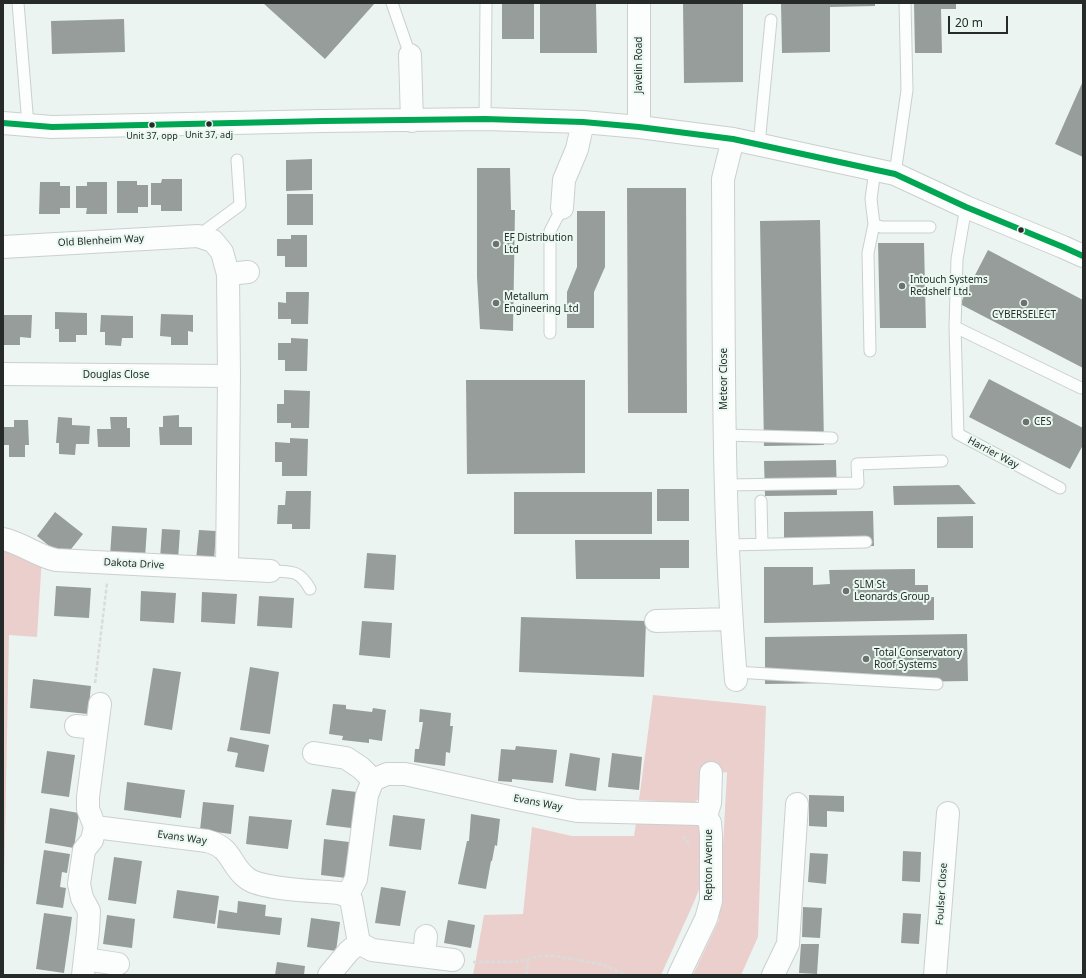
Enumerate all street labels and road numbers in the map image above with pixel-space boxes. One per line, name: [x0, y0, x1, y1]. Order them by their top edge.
street label: Javelin Road: [633, 36, 645, 94]
street label: Old Blenheim Way: [58, 233, 144, 249]
street label: Meteor Close: [718, 348, 730, 410]
street label: Douglas Close: [83, 369, 149, 381]
street label: Harrier Way: [965, 435, 1021, 471]
street label: Dakota Drive: [103, 556, 165, 572]
street label: Evans Way: [512, 792, 564, 814]
street label: Evans Way: [157, 829, 207, 847]
street label: Repton Avenue: [703, 829, 715, 901]
street label: Foulser Close: [934, 862, 950, 926]

